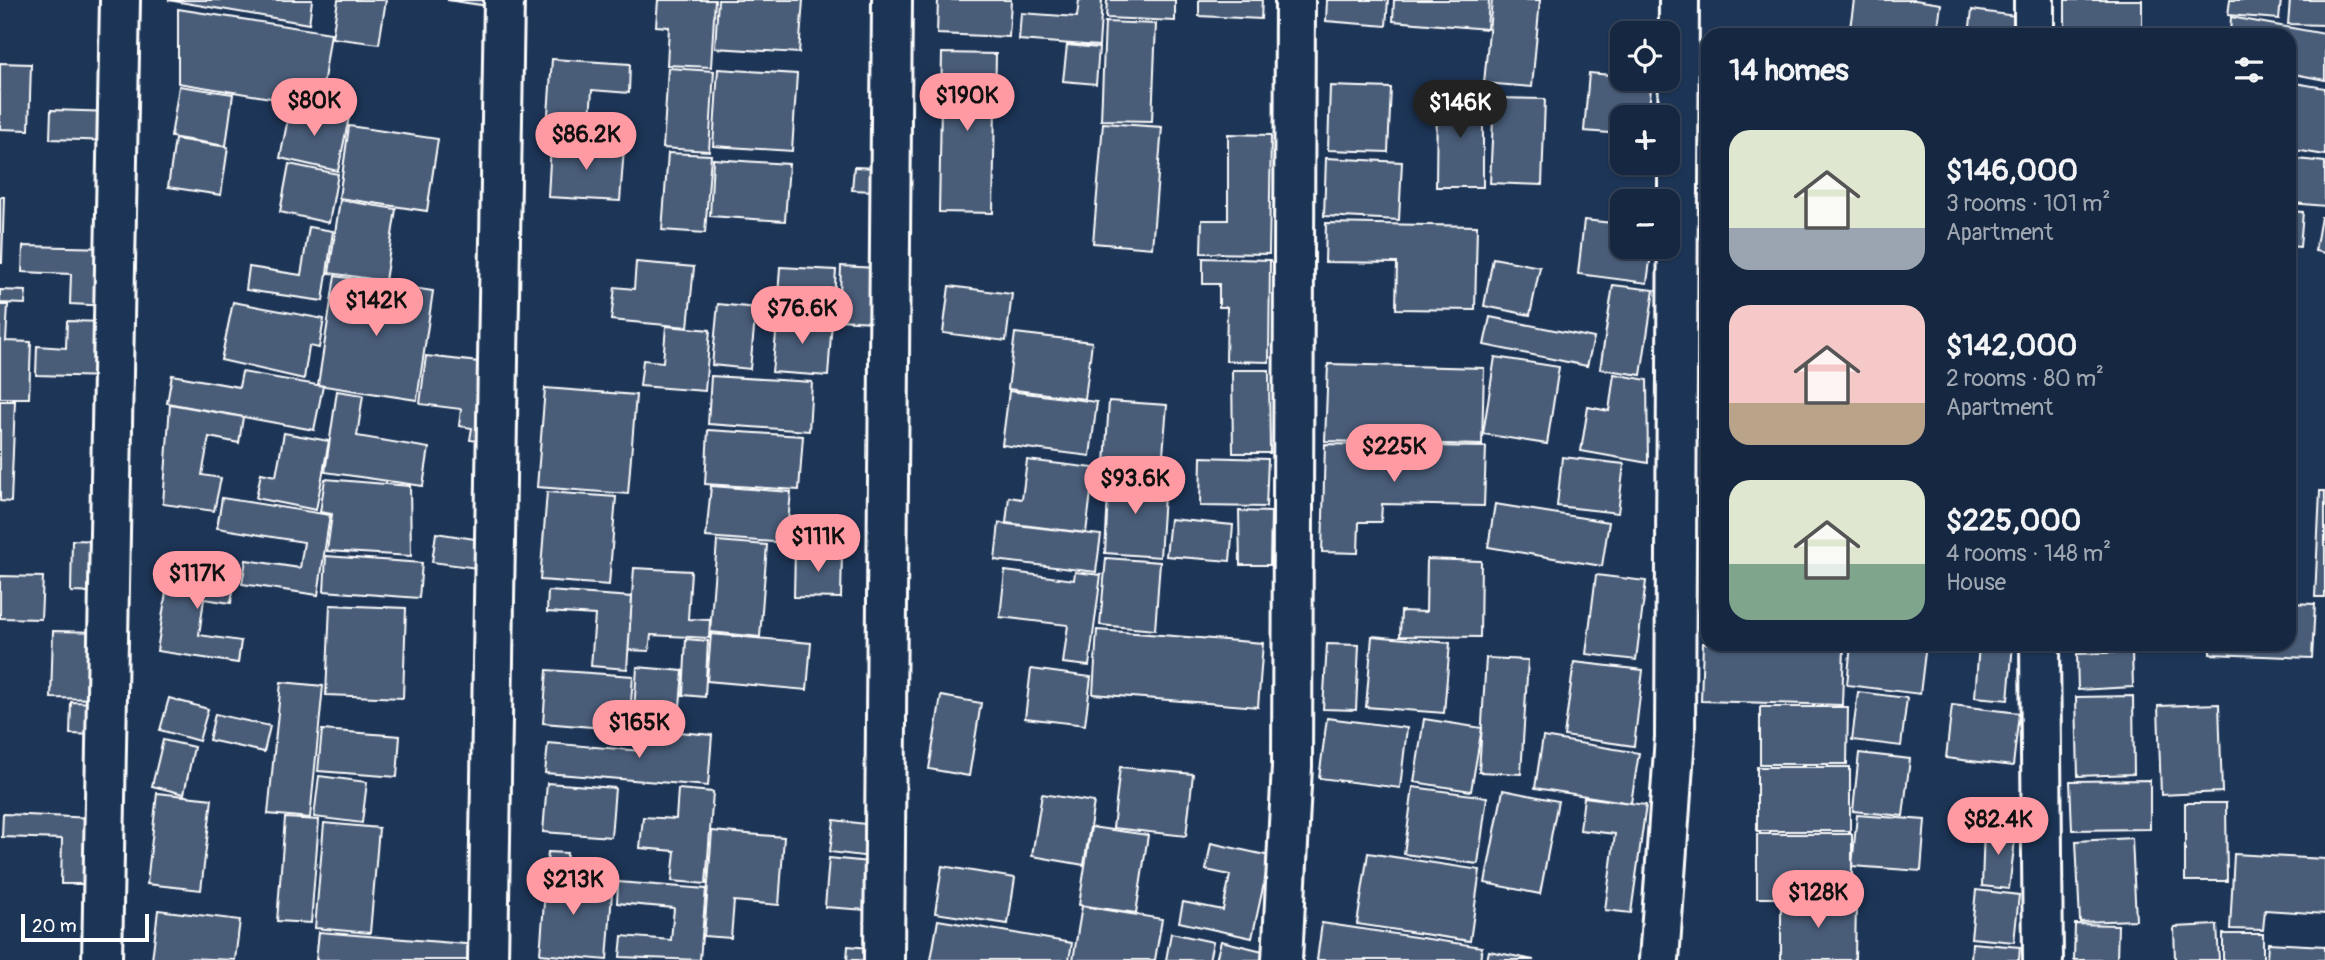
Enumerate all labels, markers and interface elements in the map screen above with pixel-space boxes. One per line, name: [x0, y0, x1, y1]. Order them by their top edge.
map controls: [1610, 21, 1680, 259]
button: locate: [1610, 21, 1680, 91]
icon: filters: [2230, 51, 2268, 89]
text: 14 homes: [1729, 52, 1849, 89]
pin: $190K: [918, 74, 1016, 133]
pin: $80K: [273, 78, 355, 138]
pin: $146K: [1411, 80, 1509, 140]
text: $190K: [936, 81, 998, 110]
text: $80K: [287, 86, 341, 115]
text: $146K: [1429, 88, 1491, 117]
button: +: [1610, 105, 1680, 175]
pin: $86.2K: [529, 113, 643, 172]
text: $86.2K: [551, 120, 621, 149]
text: $146,000: [1946, 152, 2078, 189]
icon: home: [1785, 158, 1869, 242]
button: −: [1610, 189, 1680, 259]
text: 3 rooms · 101 m²: [1946, 189, 2110, 218]
text: Apartment: [1946, 218, 2053, 247]
pin: $142K: [327, 278, 425, 338]
text: $142K: [345, 286, 407, 315]
pin: $76.6K: [745, 286, 859, 346]
text: $76.6K: [767, 294, 837, 323]
text: $142,000: [1946, 327, 2077, 364]
icon: home: [1785, 333, 1869, 417]
text: 2 rooms · 80 m²: [1946, 364, 2104, 393]
text: Apartment: [1946, 393, 2053, 422]
pin: $225K: [1345, 424, 1443, 484]
text: $225K: [1362, 432, 1426, 461]
pin: $93.6K: [1078, 456, 1192, 516]
text: $93.6K: [1100, 464, 1170, 493]
text: $225,000: [1946, 502, 2081, 539]
icon: home: [1785, 508, 1869, 592]
pin: $111K: [769, 514, 867, 574]
text: $111K: [791, 522, 845, 551]
text: 4 rooms · 148 m²: [1946, 539, 2111, 568]
pin: $117K: [148, 552, 246, 611]
text: $117K: [169, 559, 225, 588]
text: House: [1946, 568, 2006, 597]
pin: $165K: [590, 700, 688, 760]
text: $165K: [608, 708, 670, 737]
pin: $82.4K: [1941, 798, 2055, 857]
text: $82.4K: [1963, 805, 2033, 834]
pin: $213K: [524, 858, 622, 917]
text: $213K: [542, 865, 604, 894]
pin: $128K: [1769, 870, 1867, 930]
text: $128K: [1788, 878, 1848, 907]
scale bar: [21, 911, 149, 943]
text: 20 m: [32, 914, 77, 938]

